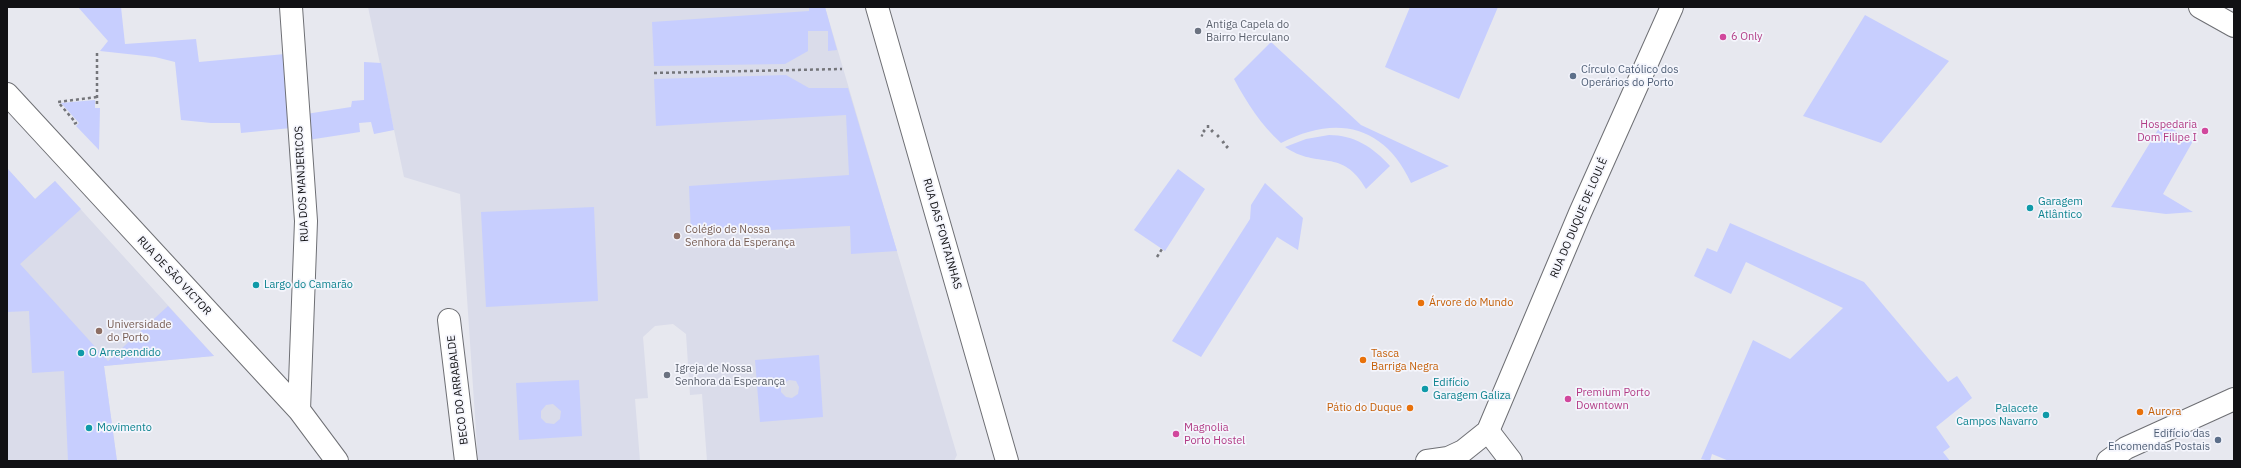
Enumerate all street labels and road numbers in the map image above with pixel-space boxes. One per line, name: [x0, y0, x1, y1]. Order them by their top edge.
street label: RUA DOS MANJERICOS: [292, 126, 312, 242]
street label: RUA DO DUQUE DE LOULÉ: [1548, 156, 1610, 280]
street label: RUA DAS FONTAINHAS: [920, 177, 964, 291]
street label: RUA DE SÃO VICTOR: [134, 234, 214, 318]
street label: BECO DO ARRABALDE: [445, 335, 471, 445]

